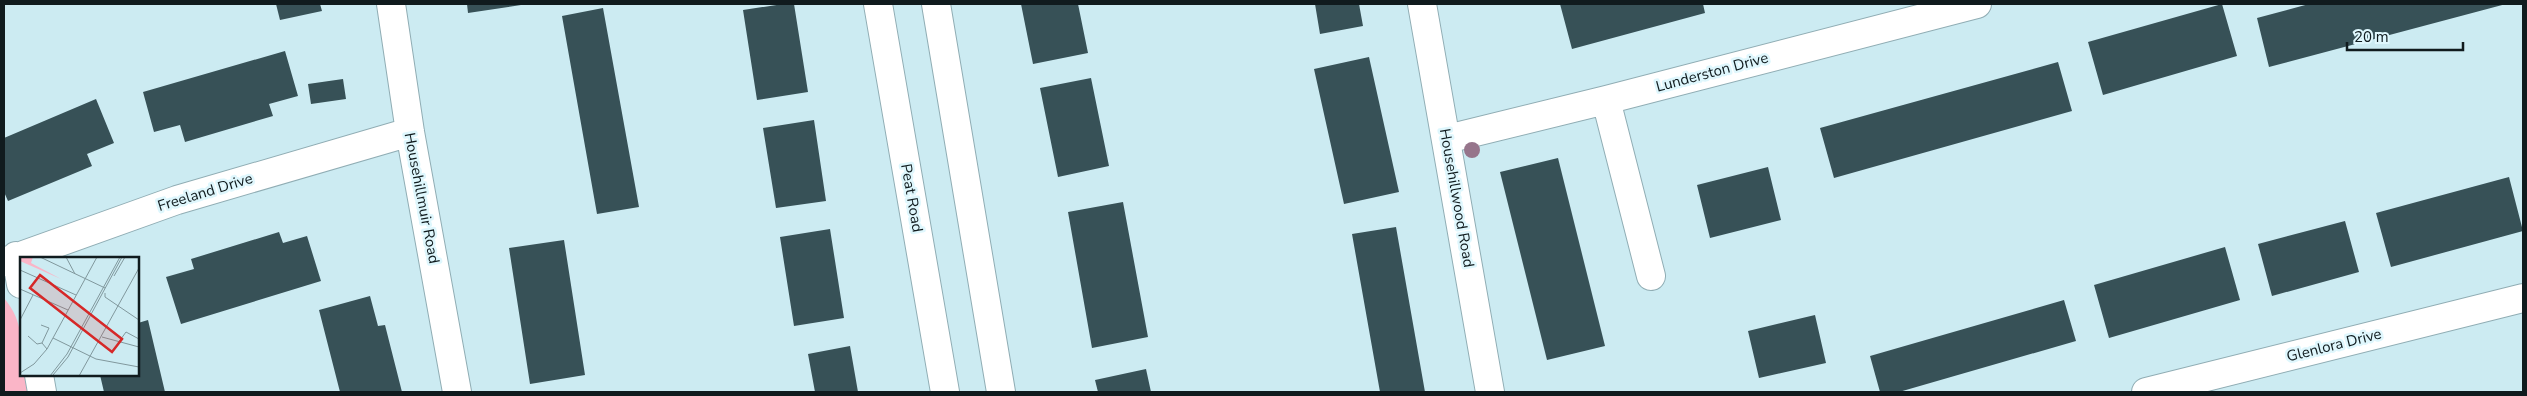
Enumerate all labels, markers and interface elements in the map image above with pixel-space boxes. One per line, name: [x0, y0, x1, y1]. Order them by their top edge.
scale bar: [2347, 20, 2463, 52]
text: 20 m: [2354, 27, 2389, 47]
street label: Lunderston Drive: [1654, 47, 1770, 97]
street label: Househillwood Road: [1435, 127, 1479, 269]
street label: Househillmuir Road: [399, 131, 445, 265]
street label: Peat Road: [896, 162, 928, 234]
street label: Freeland Drive: [155, 168, 255, 216]
inset map: [20, 257, 139, 376]
street label: Glenlora Drive: [2284, 324, 2384, 366]

